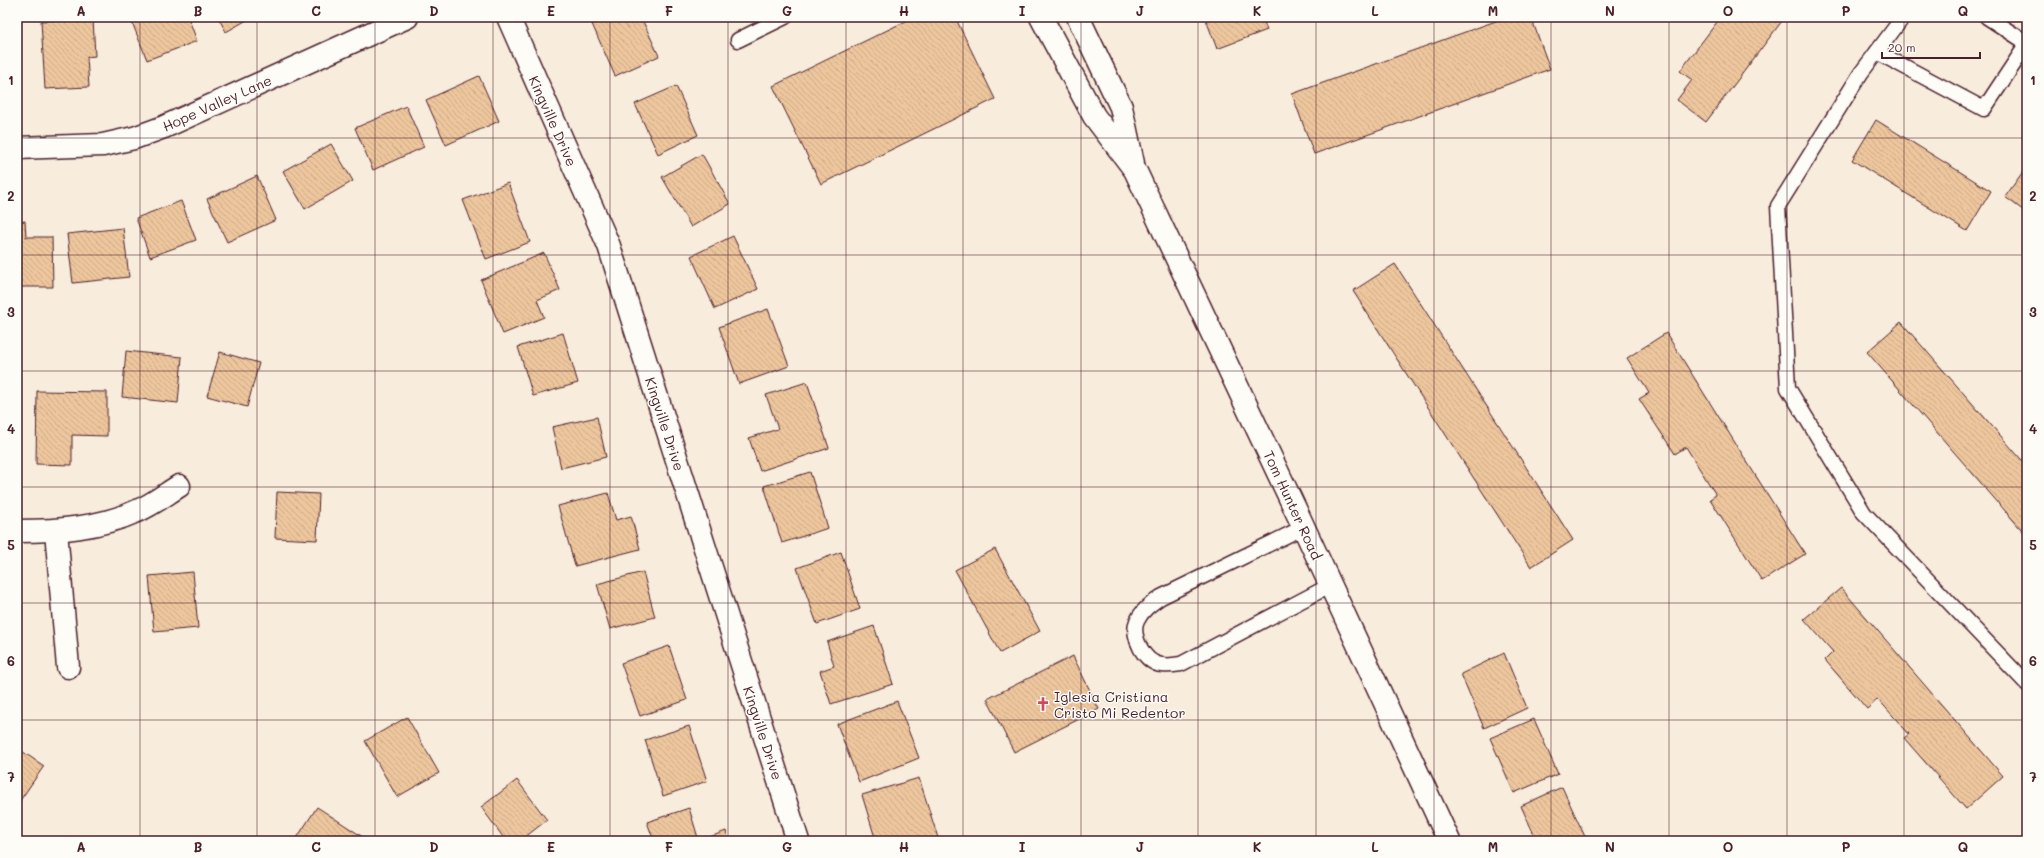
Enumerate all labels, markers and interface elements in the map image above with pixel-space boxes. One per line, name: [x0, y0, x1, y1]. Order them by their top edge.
text: A: [76, 2, 86, 19]
text: B: [194, 2, 203, 19]
text: C: [311, 2, 321, 19]
text: D: [429, 2, 439, 19]
text: E: [547, 2, 555, 19]
text: F: [665, 2, 673, 19]
text: G: [782, 2, 792, 19]
text: H: [899, 2, 909, 19]
text: I: [1019, 2, 1026, 19]
text: J: [1136, 2, 1144, 19]
text: K: [1253, 2, 1262, 19]
text: L: [1371, 2, 1379, 19]
text: M: [1488, 2, 1498, 19]
text: N: [1605, 2, 1615, 19]
text: O: [1723, 2, 1733, 19]
text: P: [1842, 2, 1851, 19]
text: Q: [1958, 2, 1968, 19]
scale bar: [1882, 34, 1980, 60]
text: 20 m: [1888, 39, 1916, 55]
street label: Hope Valley Lane: [159, 70, 275, 136]
text: 1: [8, 71, 14, 88]
text: 1: [2030, 71, 2036, 88]
street label: Kingville Drive: [524, 73, 582, 169]
text: 2: [7, 187, 15, 204]
text: 2: [2029, 187, 2037, 204]
text: 3: [7, 303, 15, 320]
text: 3: [2029, 303, 2037, 320]
street label: Kingville Drive: [641, 375, 689, 473]
text: 4: [7, 420, 15, 437]
text: 4: [2029, 420, 2037, 437]
street label: Tom Hunter Road: [1259, 447, 1327, 563]
text: 5: [7, 536, 15, 553]
text: 5: [2029, 536, 2037, 553]
text: 6: [7, 652, 15, 669]
text: 6: [2029, 652, 2037, 669]
street label: Kingville Drive: [739, 684, 787, 782]
place label: Iglesia Cristiana Cristo Mi Redentor: [1054, 687, 1185, 722]
church icon: Iglesia Cristiana Cristo Mi Redentor: [1035, 696, 1051, 712]
text: 7: [7, 768, 15, 785]
text: 7: [2029, 768, 2037, 785]
text: A: [76, 838, 86, 855]
text: B: [194, 838, 203, 855]
text: C: [311, 838, 321, 855]
text: D: [429, 838, 439, 855]
text: E: [547, 838, 555, 855]
text: F: [665, 838, 673, 855]
text: G: [782, 838, 792, 855]
text: H: [899, 838, 909, 855]
text: I: [1019, 838, 1026, 855]
text: J: [1136, 838, 1144, 855]
text: K: [1253, 838, 1262, 855]
text: L: [1371, 838, 1379, 855]
text: M: [1488, 838, 1498, 855]
text: N: [1605, 838, 1615, 855]
text: O: [1723, 838, 1733, 855]
text: P: [1842, 838, 1851, 855]
text: Q: [1958, 838, 1968, 855]

